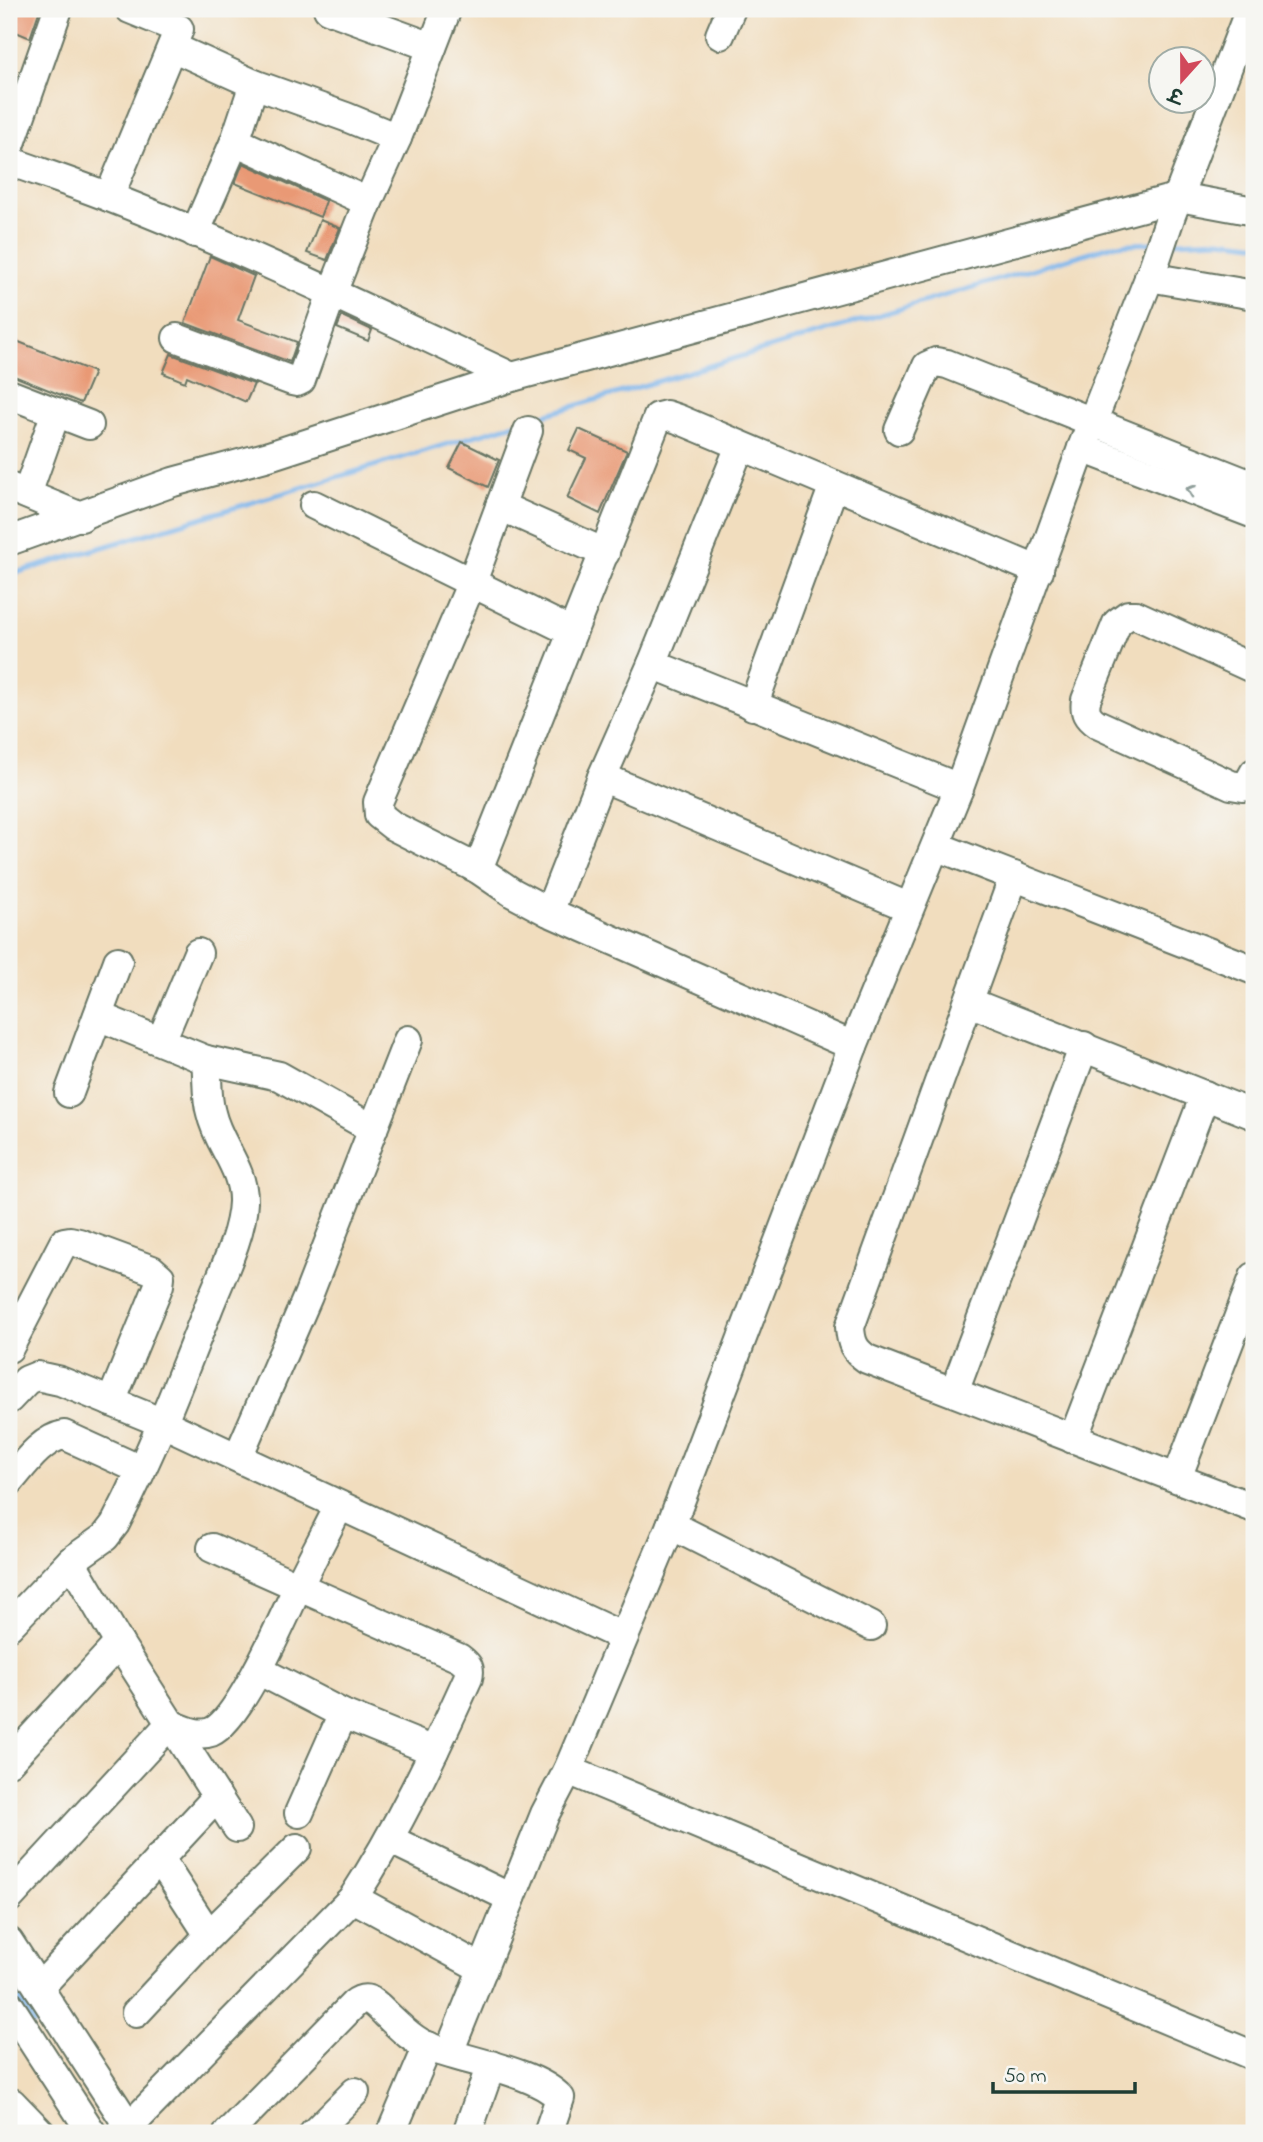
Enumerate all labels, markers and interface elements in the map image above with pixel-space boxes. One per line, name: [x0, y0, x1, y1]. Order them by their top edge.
north arrow: [1148, 46, 1218, 116]
text: उ: [1164, 78, 1189, 109]
one-way arrow: [1185, 484, 1197, 498]
scale bar: [993, 2051, 1135, 2095]
text: 50 m: [1004, 2062, 1047, 2092]

